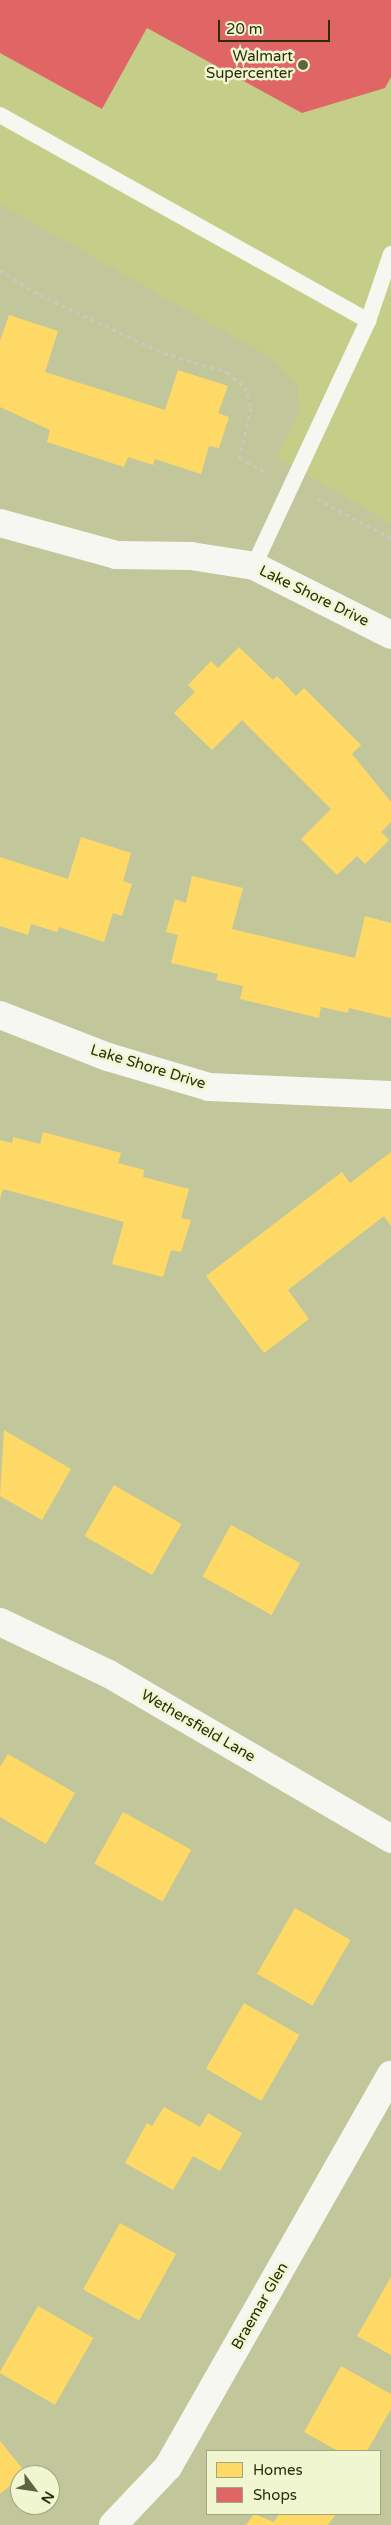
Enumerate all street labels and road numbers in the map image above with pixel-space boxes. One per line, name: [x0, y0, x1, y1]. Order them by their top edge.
street label: Lake Shore Drive: [256, 562, 372, 630]
street label: Lake Shore Drive: [88, 1041, 208, 1093]
street label: Wethersfield Lane: [138, 1686, 258, 1766]
street label: Braemar Glen: [228, 2259, 292, 2353]

